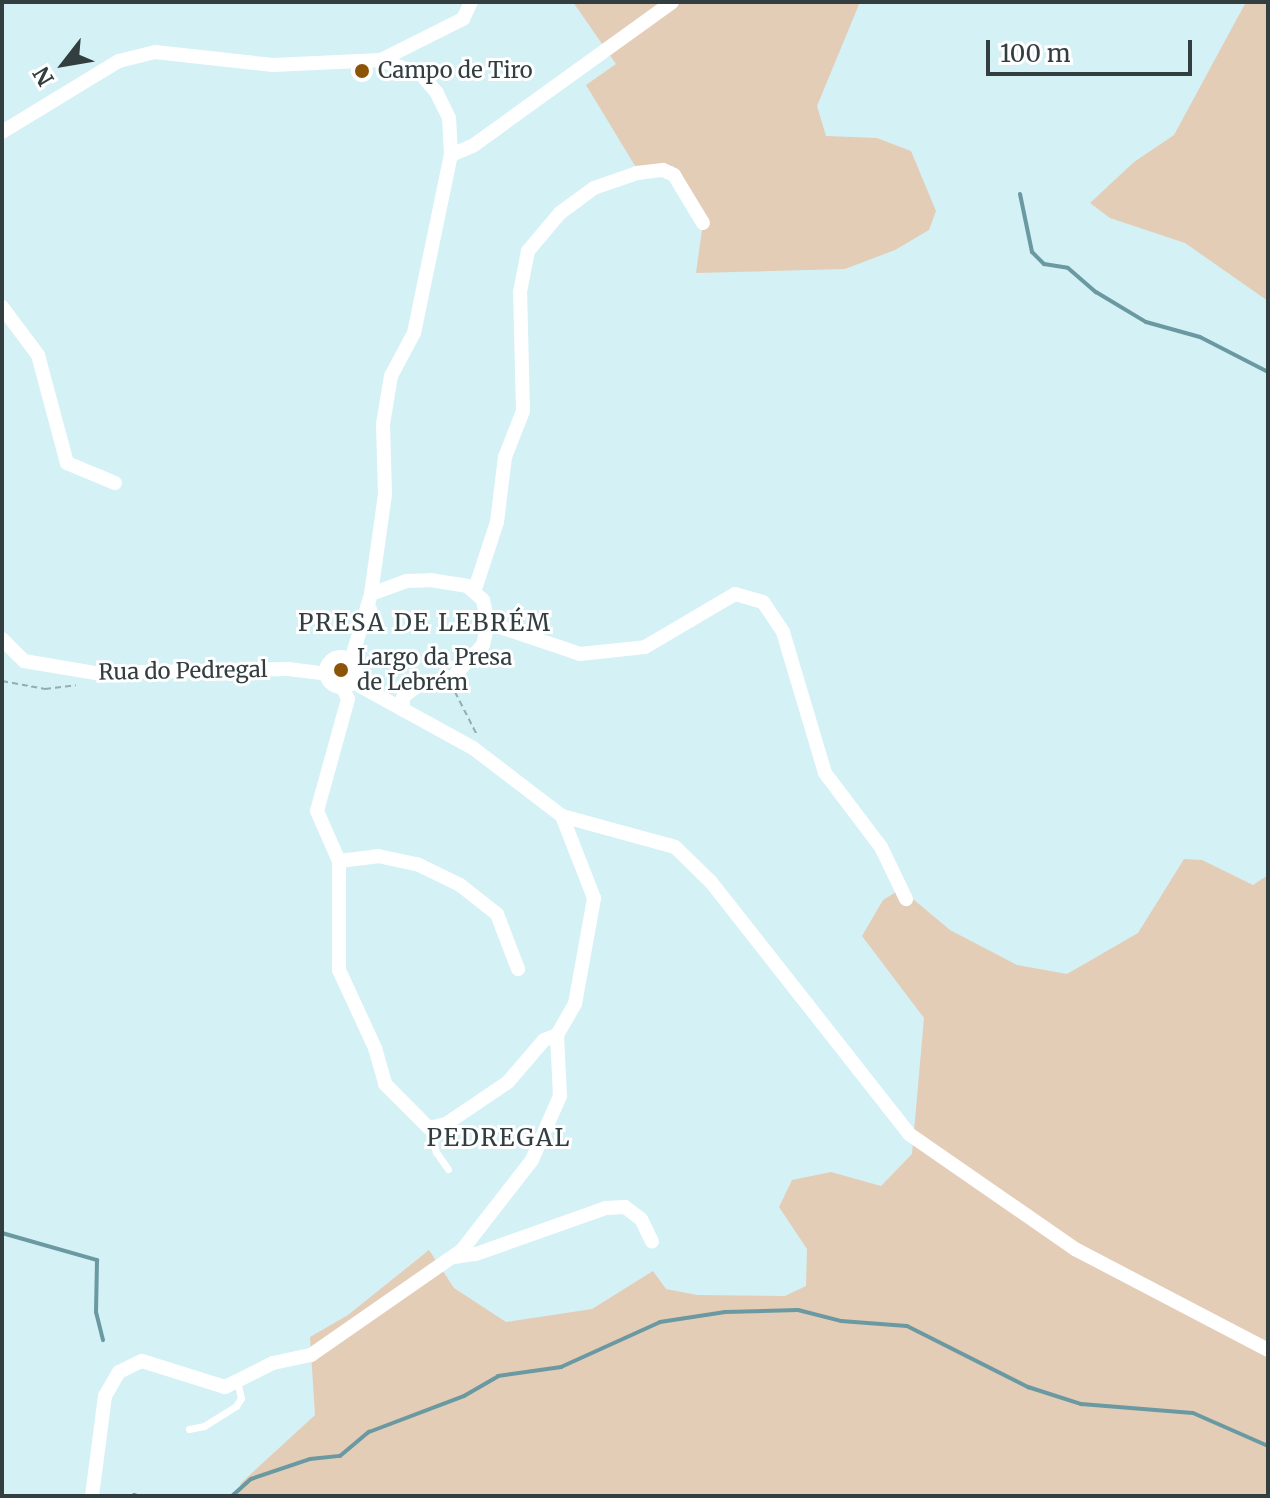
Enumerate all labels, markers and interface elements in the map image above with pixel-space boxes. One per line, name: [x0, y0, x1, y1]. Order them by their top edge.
north arrow: [24, 24, 104, 104]
scale bar: [990, 24, 1196, 74]
text: 100 m: [1000, 38, 1070, 69]
place label: Campo de Tiro: [378, 58, 533, 84]
text: N: [27, 62, 60, 91]
marker: Campo de Tiro: [353, 62, 371, 80]
district label: PRESA DE LEBRÉM: [298, 609, 552, 637]
place label: Largo da Presa de Lebrém: [357, 644, 512, 696]
street label: Rua do Pedregal: [98, 656, 268, 686]
marker: Largo da Presa de Lebrém: [332, 661, 350, 679]
district label: PEDREGAL: [426, 1124, 572, 1152]

